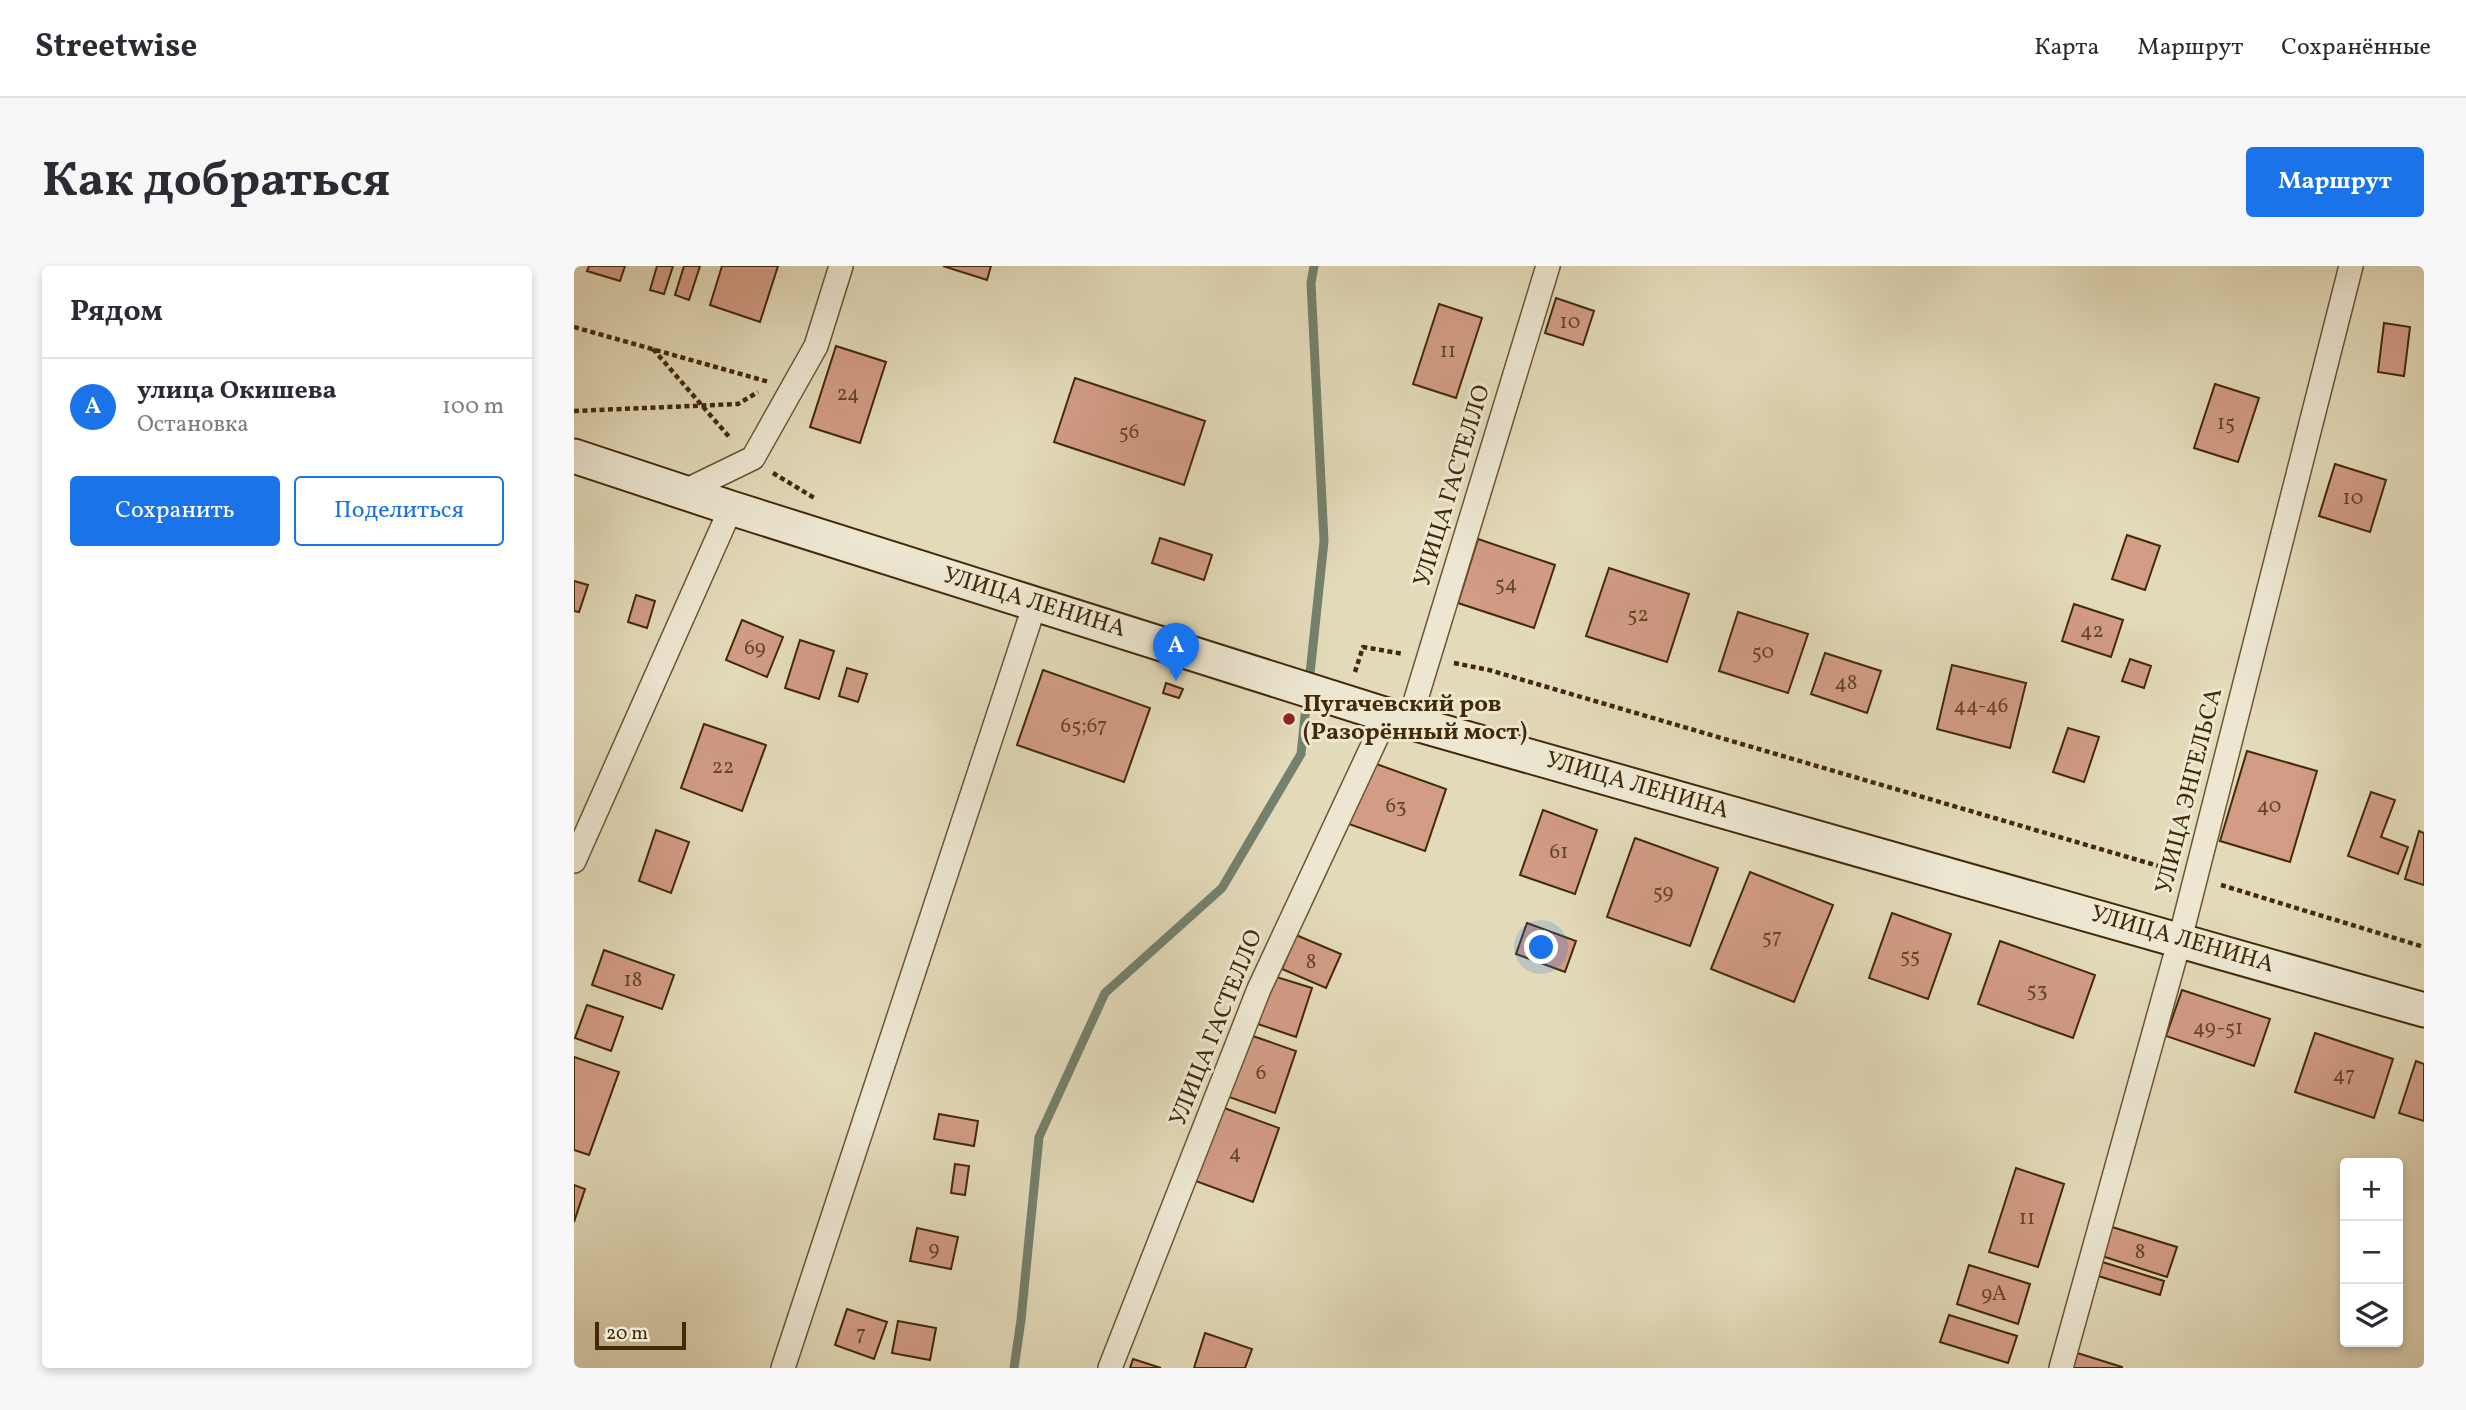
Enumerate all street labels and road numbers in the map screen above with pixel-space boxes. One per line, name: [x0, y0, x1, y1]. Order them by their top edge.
street label: УЛИЦА ГАСТЕЛЛО: [1406, 381, 1500, 591]
street label: УЛИЦА ЛЕНИНА: [938, 559, 1130, 647]
street label: УЛИЦА ЭНГЕЛЬСА: [2148, 684, 2232, 898]
street label: УЛИЦА ЛЕНИНА: [1541, 744, 1733, 828]
street label: УЛИЦА ЛЕНИНА: [2086, 898, 2278, 982]
street label: УЛИЦА ГАСТЕЛЛО: [1162, 924, 1272, 1132]

